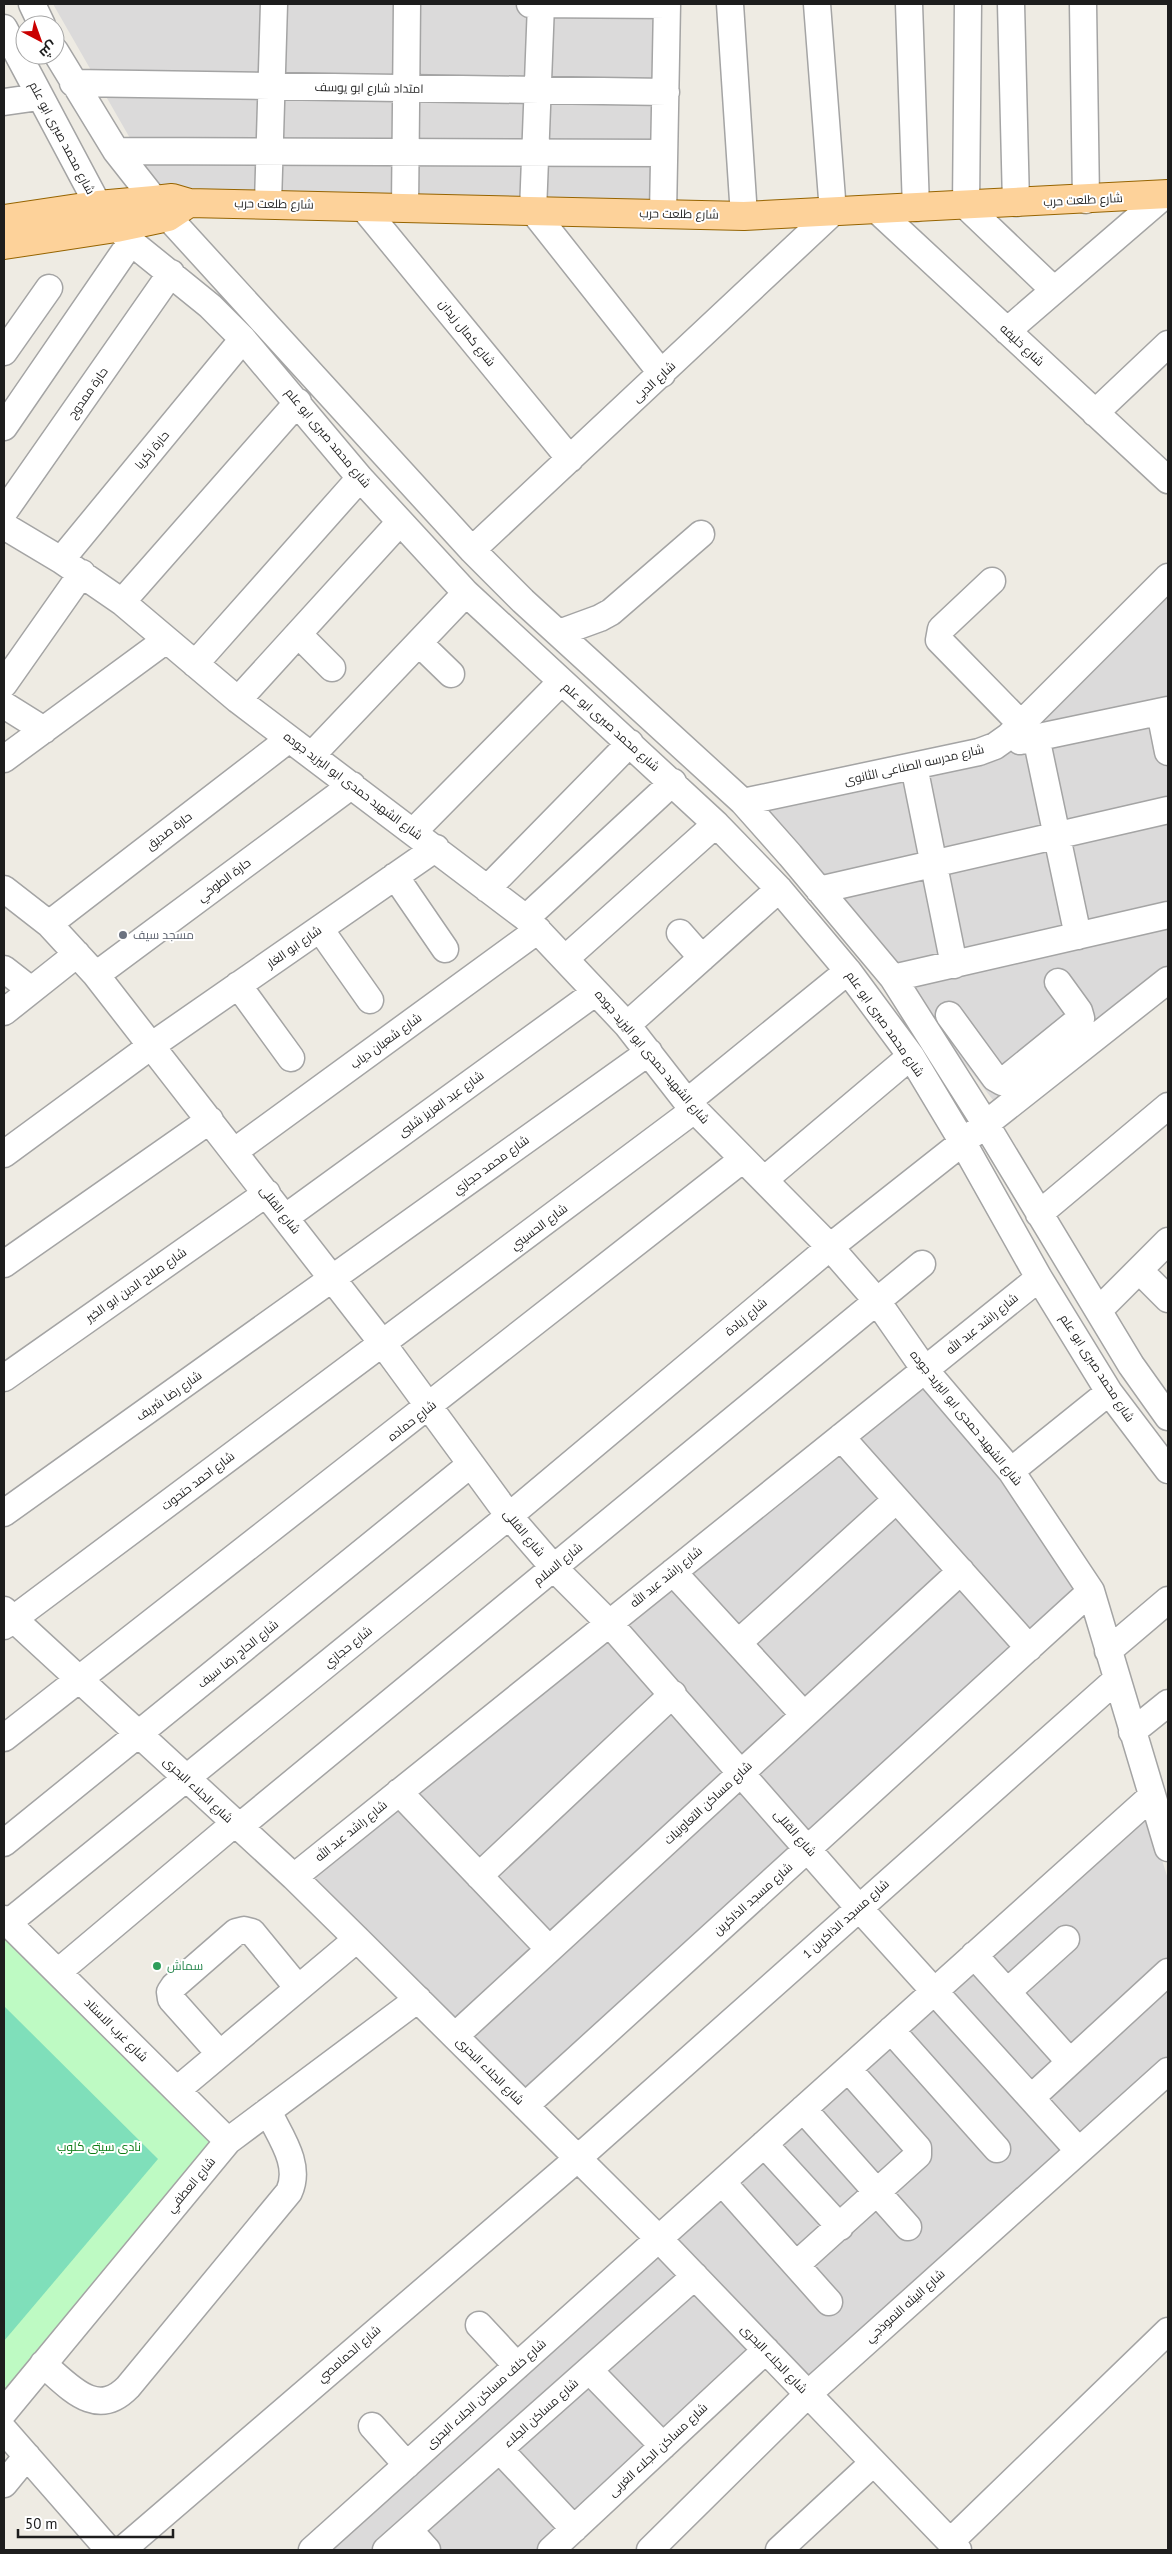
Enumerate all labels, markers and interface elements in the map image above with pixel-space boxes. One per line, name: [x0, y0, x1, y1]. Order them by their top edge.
north arrow: [15, 15, 65, 65]
text: ش: [36, 37, 61, 63]
street label: شارع محمد صبرى ابو علم: [26, 79, 99, 197]
street label: امتداد شارع ابو يوسف: [314, 79, 424, 97]
street label: شارع طلعت حرب: [1043, 190, 1123, 210]
street label: شارع طلعت حرب: [234, 195, 314, 213]
street label: شارع طلعت حرب: [639, 205, 719, 223]
street label: شارع كمال زيدان: [435, 296, 499, 370]
street label: شارع خليفه: [996, 320, 1048, 370]
street label: شارع الدبى: [629, 358, 679, 406]
street label: حارة ممدوح: [64, 364, 112, 422]
street label: شارع محمد صبرى ابو علم: [282, 385, 374, 491]
street label: حارة زكريا: [131, 427, 172, 472]
street label: شارع محمد صبرى ابو علم: [559, 679, 663, 775]
street label: شارع الشهيد حمدى ابو اليزيد جوده: [280, 728, 426, 844]
street label: شارع مدرسه الصناعى الثانوى: [843, 741, 986, 789]
street label: حارة صديق: [143, 808, 195, 853]
street label: حارة الطوخي: [194, 855, 255, 907]
street label: شارع ابو الغار: [262, 922, 325, 972]
place label: مسجد سيف: [133, 927, 194, 942]
marker: مسجد سيف: [117, 929, 129, 941]
street label: شارع محمد صبرى ابو علم: [843, 968, 928, 1080]
street label: شارع الشهيد حمدى ابو اليزيد جوده: [591, 987, 713, 1127]
street label: شارع شعبان دياب: [347, 1010, 425, 1072]
street label: شارع عبد العزيز شلبى: [395, 1067, 487, 1141]
street label: شارع محمد حجازي: [450, 1132, 534, 1200]
street label: شارع القللى: [256, 1183, 304, 1237]
street label: شارع الحسيني: [507, 1200, 572, 1255]
street label: شارع صلاح الدين ابو الخير: [82, 1244, 190, 1326]
street label: شارع راشد عبد الله: [943, 1290, 1021, 1358]
street label: شارع زيادة: [722, 1295, 770, 1339]
street label: شارع محمد صبرى ابو علم: [1056, 1311, 1138, 1425]
street label: شارع الشهيد حمدى ابو اليزيد جوده: [906, 1347, 1026, 1489]
street label: شارع رضا شريف: [133, 1368, 205, 1424]
street label: شارع حماده: [384, 1397, 440, 1445]
street label: شارع احمد حتحوت: [158, 1448, 238, 1514]
street label: شارع القللى: [500, 1506, 548, 1560]
street label: شارع السلام: [530, 1539, 586, 1589]
street label: شارع راشد عبد الله: [627, 1543, 705, 1611]
street label: شارع الحاج رضا سيف: [194, 1616, 282, 1692]
street label: شارع حجازي: [321, 1623, 377, 1673]
street label: شارع الجلاء البحرى: [160, 1754, 236, 1826]
street label: شارع مساكن التعاونيات: [661, 1758, 755, 1848]
street label: شارع راشد عبد الله: [312, 1797, 390, 1865]
street label: شارع القللى: [770, 1806, 820, 1860]
street label: شارع مسجد الذاكرين: [710, 1859, 796, 1939]
street label: شارع مسجد الذاكرين 1: [799, 1876, 893, 1962]
place label: سماش: [167, 1958, 203, 1973]
marker: سماش: [151, 1960, 163, 1972]
street label: شارع غرب الاستاد: [81, 1995, 151, 2065]
street label: شارع الجلاء البحرى: [453, 2034, 527, 2108]
park label: نادى سيتى كلوب: [57, 2139, 141, 2154]
street label: شارع العطفي: [163, 2154, 221, 2217]
street label: شارع البيئه النموذجي: [862, 2266, 950, 2348]
street label: شارع الجلاء البحرى: [737, 2321, 811, 2397]
street label: شارع الحمامصي: [314, 2322, 385, 2387]
street label: شارع خلف مساكن الجلاء البحرى: [422, 2336, 550, 2452]
street label: شارع مساكن الجلاء: [500, 2375, 582, 2451]
street label: شارع مساكن الجلاء الغربى: [605, 2400, 711, 2500]
scale bar: [18, 2506, 172, 2538]
text: 50 m: [25, 2514, 58, 2533]

